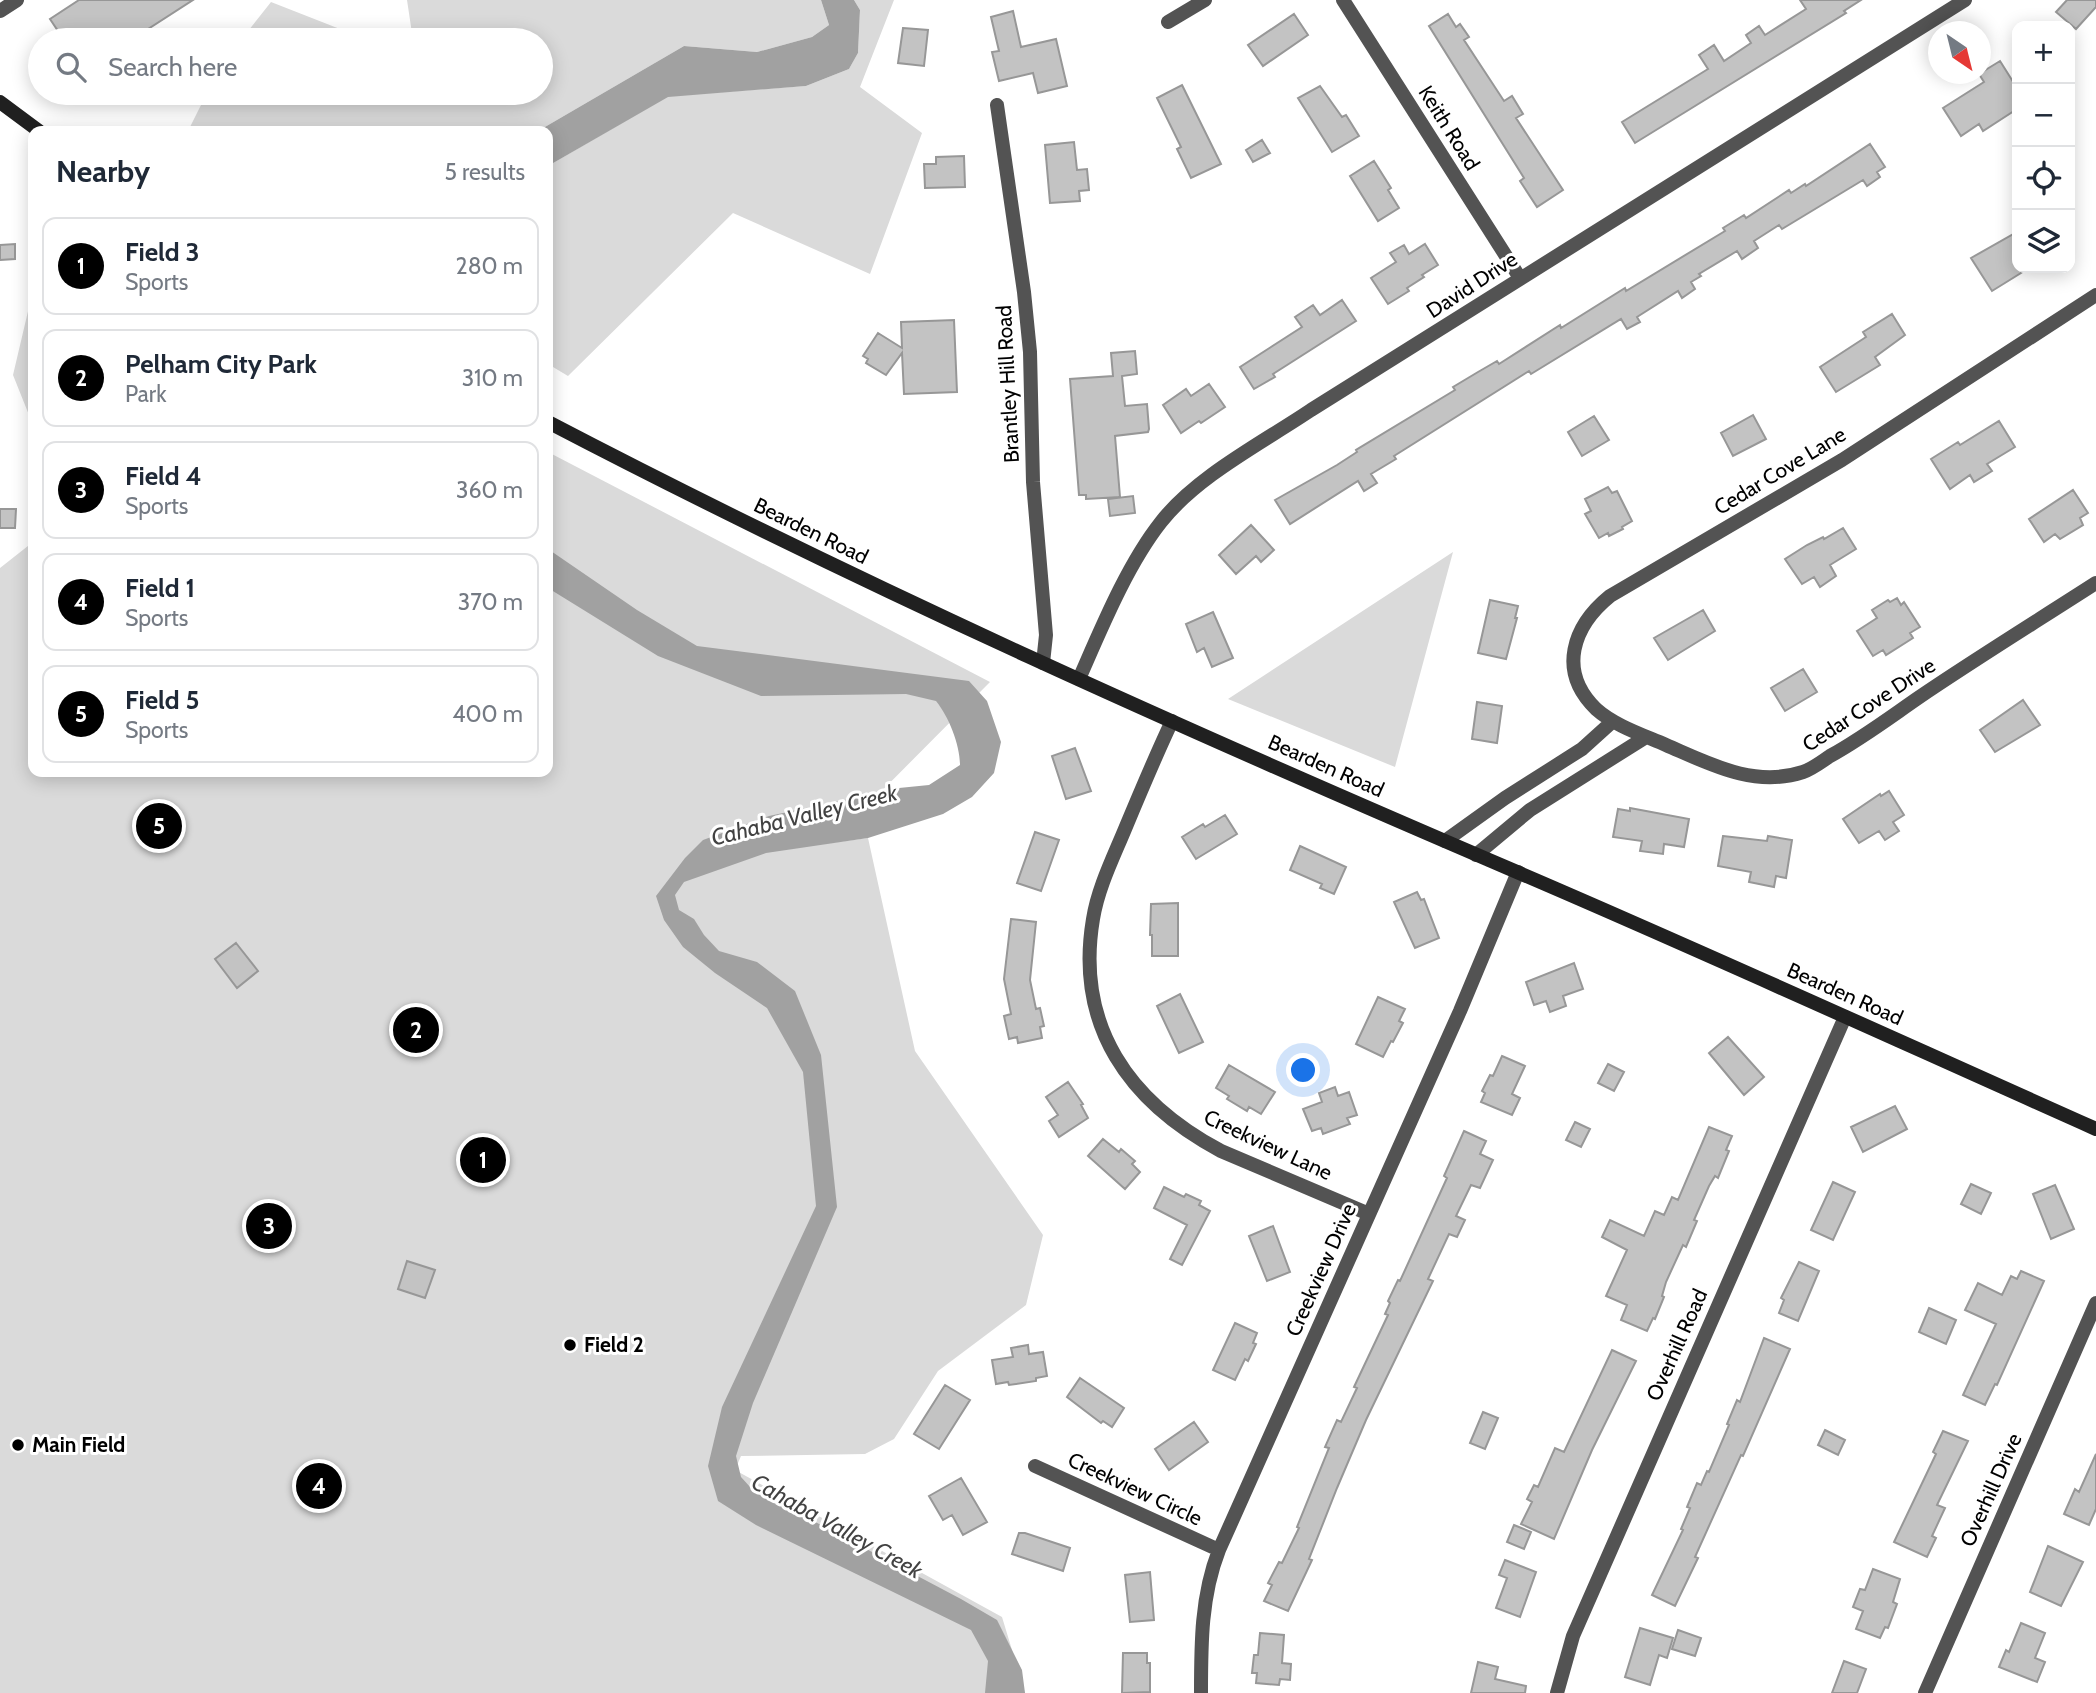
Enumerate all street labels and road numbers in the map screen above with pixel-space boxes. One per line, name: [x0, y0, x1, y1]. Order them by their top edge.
street label: Keith Road: [1414, 81, 1485, 175]
street label: David Drive: [1422, 246, 1522, 323]
street label: Brantley Hill Road: [991, 305, 1024, 463]
street label: Cedar Cove Lane: [1709, 421, 1850, 520]
street label: Bearden Road: [750, 492, 872, 569]
street label: Cedar Cove Drive: [1798, 652, 1940, 757]
street label: Bearden Road: [1264, 729, 1388, 802]
street label: Bearden Road: [1783, 957, 1907, 1030]
street label: Creekview Lane: [1200, 1104, 1337, 1185]
street label: Creekview Drive: [1280, 1199, 1361, 1340]
street label: Overhill Road: [1641, 1285, 1712, 1405]
street label: Overhill Drive: [1954, 1429, 2027, 1550]
street label: Creekview Circle: [1064, 1447, 1206, 1531]

